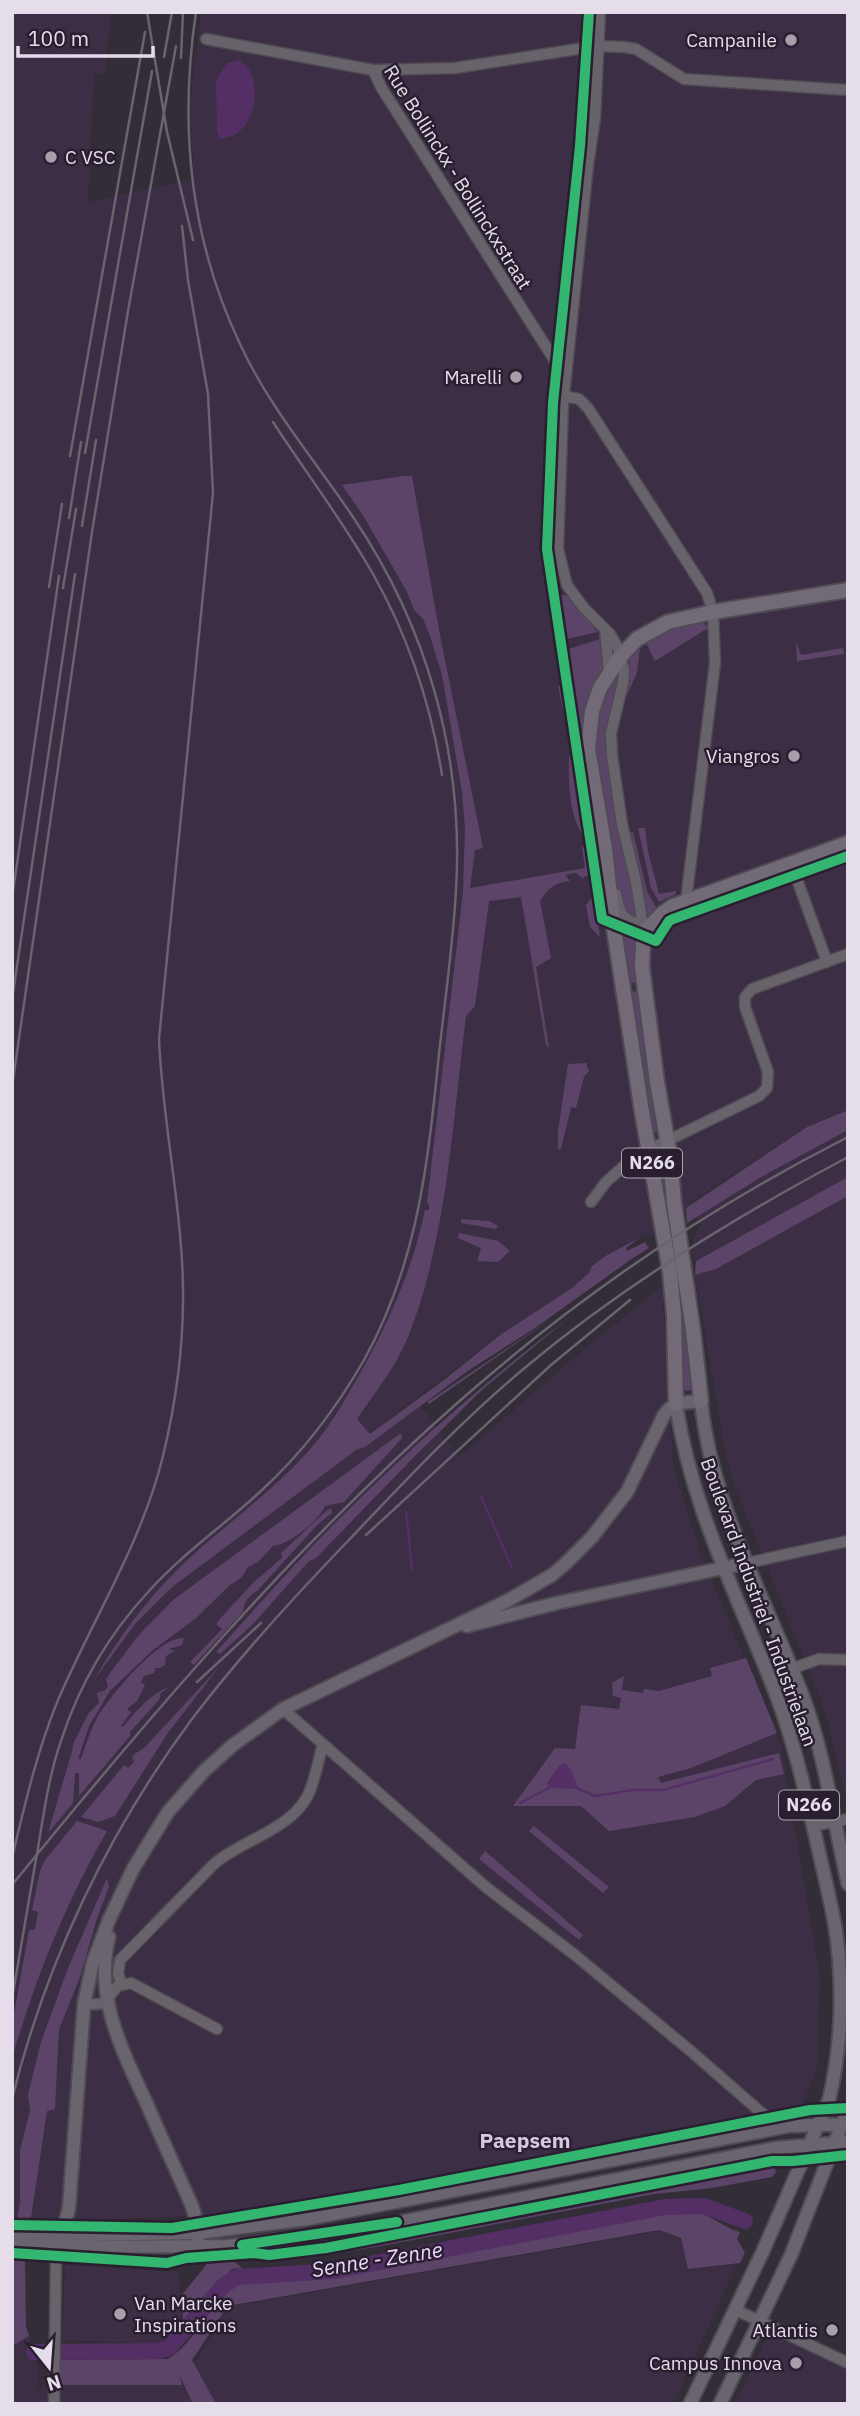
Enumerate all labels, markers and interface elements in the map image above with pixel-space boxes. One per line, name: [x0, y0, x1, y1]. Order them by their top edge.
scale bar: [18, 14, 152, 58]
text: 100 m: [28, 24, 89, 52]
place label: Campanile: [686, 28, 777, 52]
marker: Campanile: [783, 32, 799, 48]
street label: Rue Bollinckx - Bollinckxstraat: [379, 60, 537, 294]
place label: C VSC: [65, 145, 116, 169]
marker: C VSC: [43, 149, 59, 165]
place label: Marelli: [444, 365, 502, 389]
marker: Marelli: [508, 369, 524, 385]
place label: Viangros: [706, 744, 780, 768]
marker: Viangros: [786, 748, 802, 764]
road number: N266: [622, 1148, 682, 1178]
street label: Boulevard Industriel - Industrielaan: [696, 1454, 822, 1750]
road number: N266: [779, 1790, 839, 1819]
district label: Paepsem: [479, 2126, 571, 2154]
water label: Senne - Zenne: [309, 2235, 444, 2283]
place label: Van Marcke Inspirations: [134, 2291, 237, 2337]
marker: Van Marcke Inspirations: [112, 2306, 128, 2322]
place label: Atlantis: [752, 2318, 818, 2342]
marker: Atlantis: [824, 2322, 840, 2338]
north arrow: [14, 2332, 84, 2402]
place label: Campus Innova: [649, 2351, 782, 2375]
marker: Campus Innova: [788, 2355, 804, 2371]
text: N: [44, 2370, 64, 2397]

